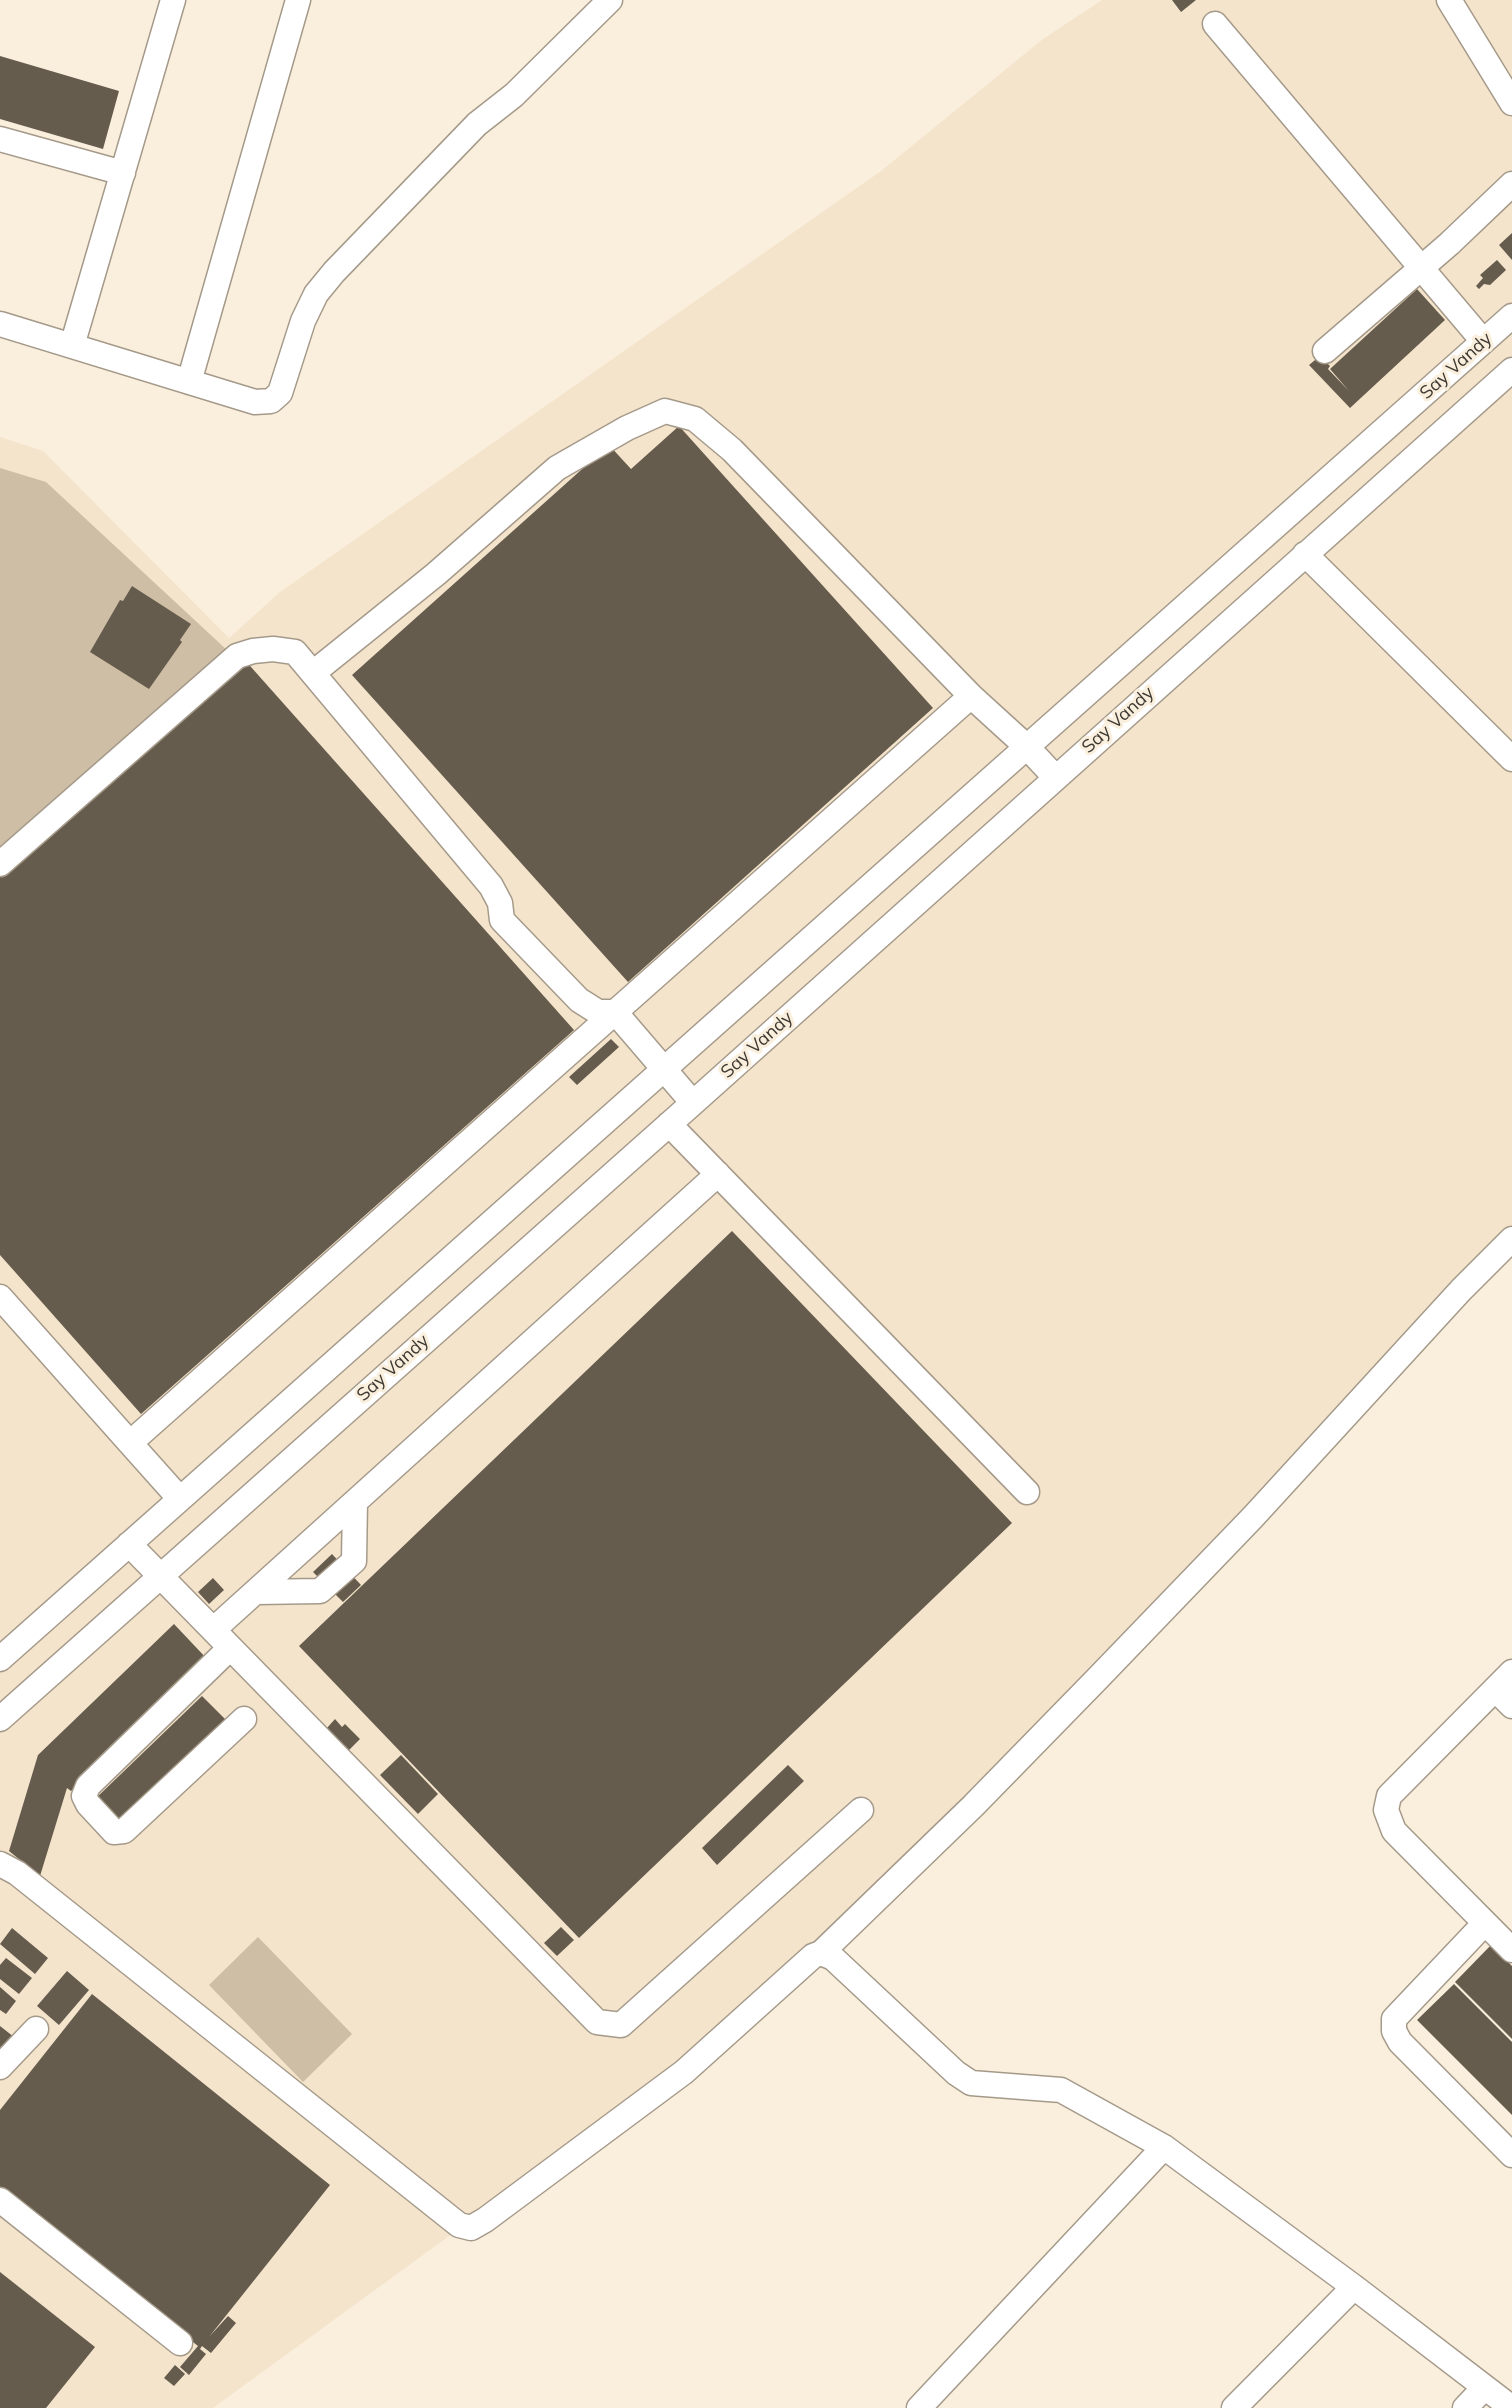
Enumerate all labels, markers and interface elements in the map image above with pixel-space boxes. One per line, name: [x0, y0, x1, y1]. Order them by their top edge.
street label: Say Vandy: [1416, 328, 1496, 404]
street label: Say Vandy: [1078, 682, 1158, 758]
street label: Say Vandy: [717, 1007, 797, 1083]
street label: Say Vandy: [353, 1330, 433, 1406]

